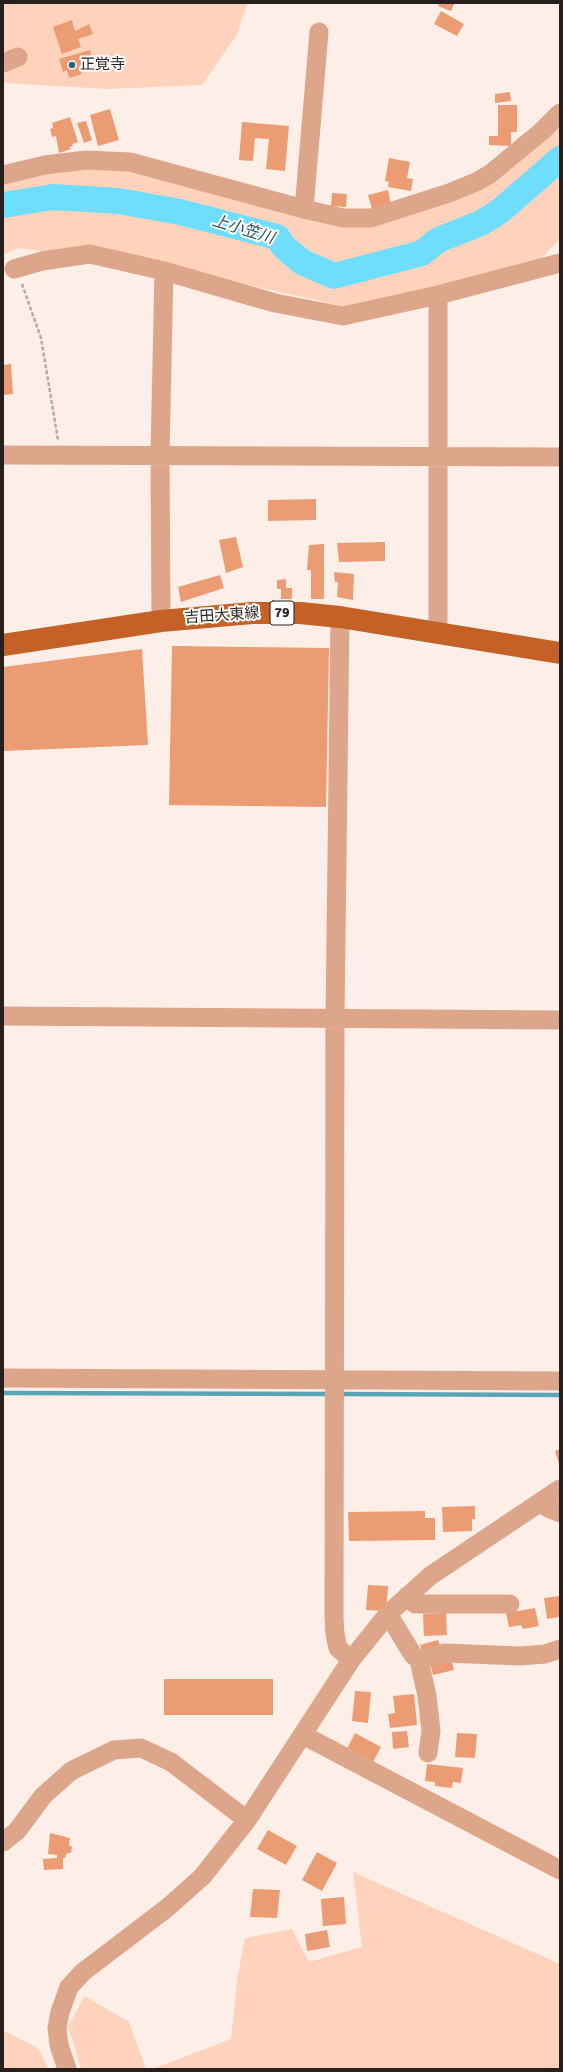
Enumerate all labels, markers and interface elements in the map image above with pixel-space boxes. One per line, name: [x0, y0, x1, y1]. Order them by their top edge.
place label: 正覚寺: [80, 56, 125, 74]
marker: 正覚寺: [67, 60, 77, 70]
water label: 上小笠川: [210, 211, 276, 249]
road number: 79: [270, 601, 294, 625]
street label: 吉田大東線: [184, 604, 260, 628]

